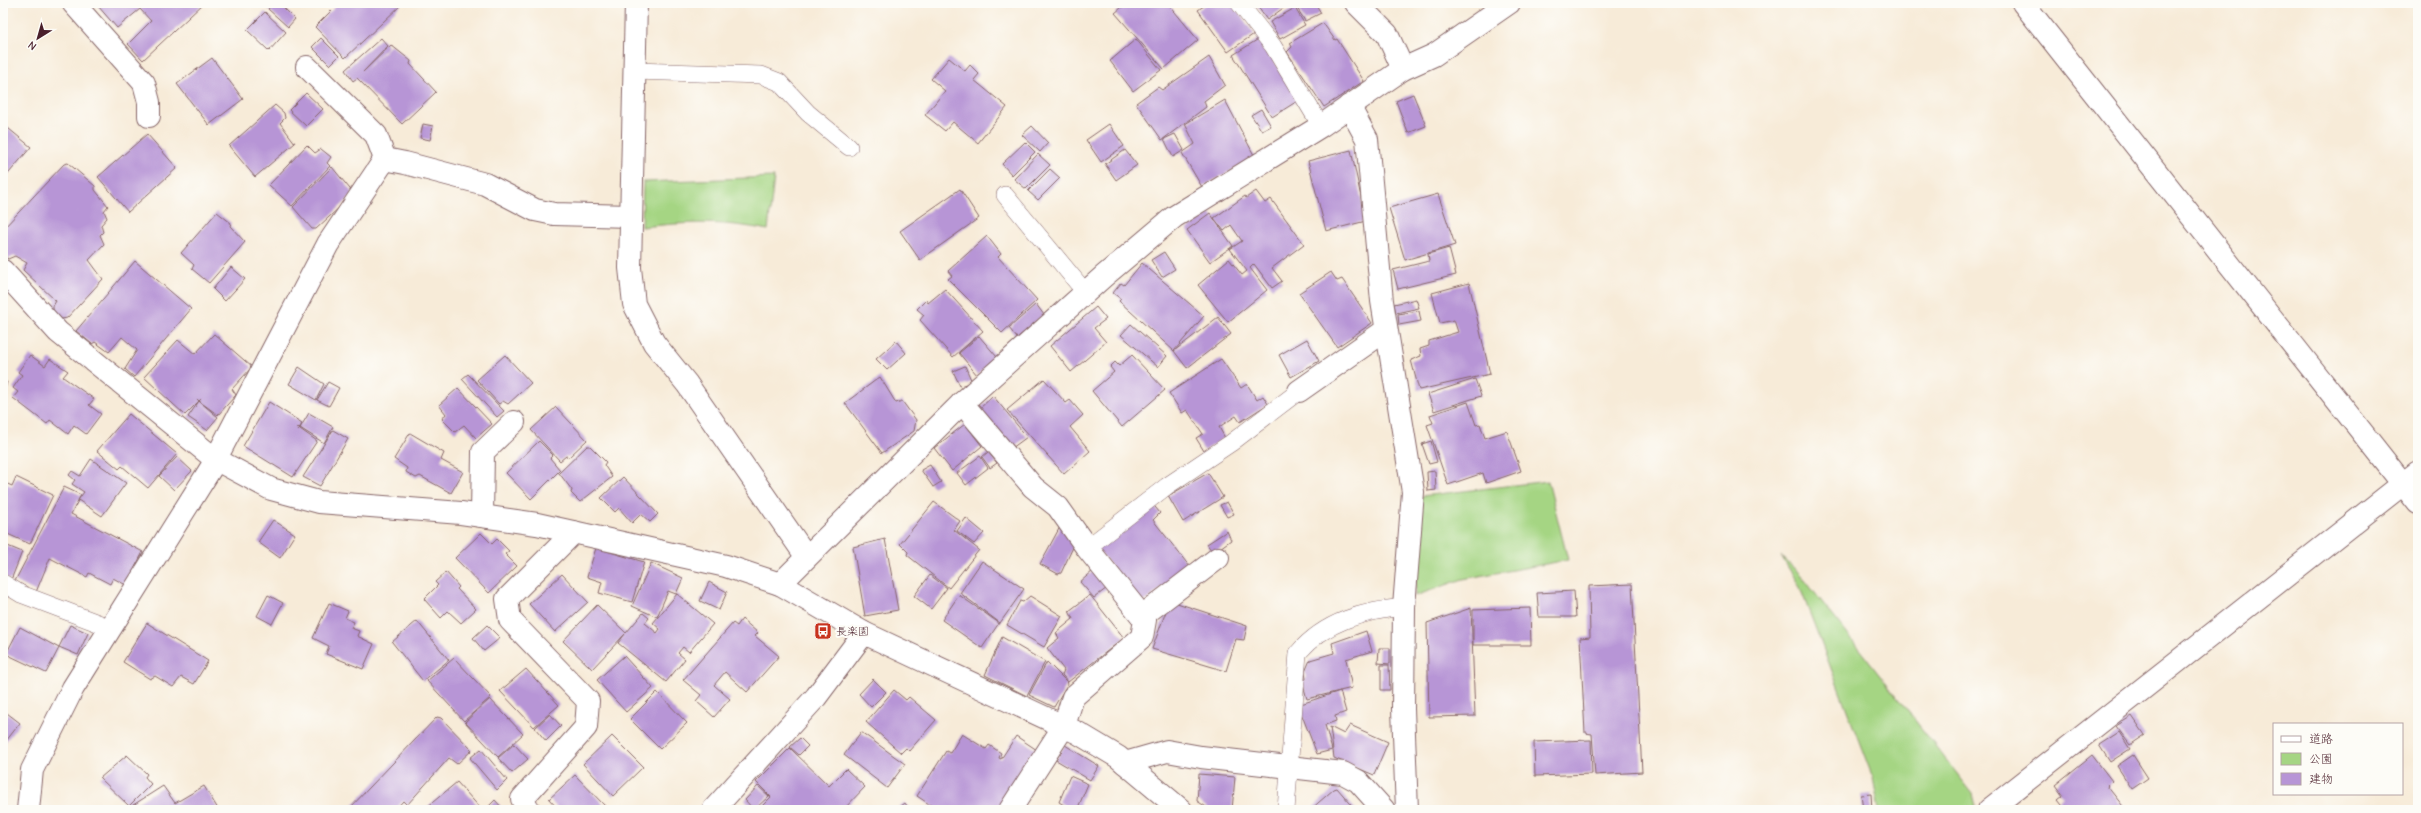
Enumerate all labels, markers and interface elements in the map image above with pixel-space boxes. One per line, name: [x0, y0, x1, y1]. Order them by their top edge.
north arrow: [18, 18, 58, 58]
text: N: [26, 38, 39, 53]
bus stop icon: 長楽園: [813, 621, 833, 641]
place label: 長楽園: [836, 625, 869, 638]
legend: [2273, 723, 2403, 795]
text: 道路: [2309, 732, 2333, 746]
text: 公園: [2309, 752, 2333, 766]
text: 建物: [2309, 772, 2333, 786]

